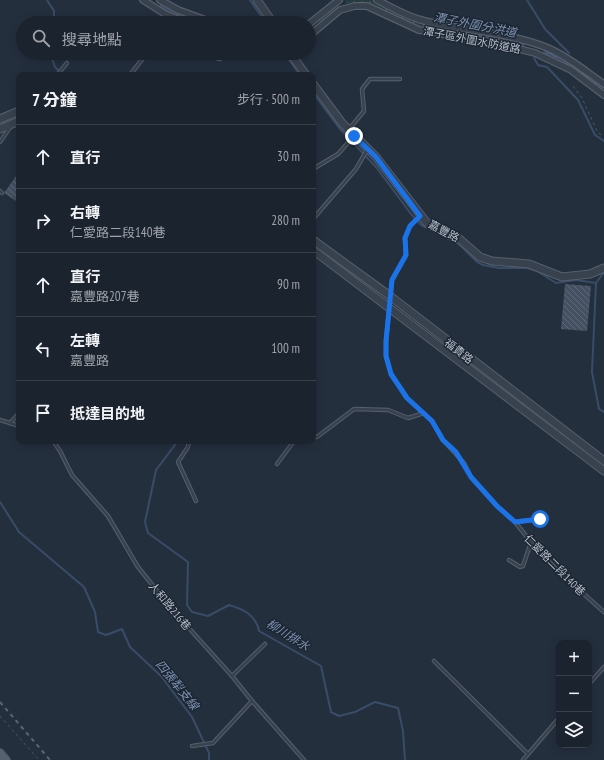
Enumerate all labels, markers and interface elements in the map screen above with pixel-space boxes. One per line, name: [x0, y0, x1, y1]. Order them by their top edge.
water label: 潭子外圍分洪道: [432, 9, 520, 40]
search box: [16, 16, 316, 60]
street label: 潭子區外圍水防道路: [422, 24, 522, 56]
icon: search: [30, 27, 52, 49]
text: 搜尋地點: [62, 30, 122, 49]
text: 7 分鐘: [32, 89, 77, 111]
text: 步行 · 500 m: [237, 91, 300, 108]
route end: [345, 127, 363, 145]
icon: ahead: [32, 146, 54, 168]
text: 直行: [70, 148, 100, 167]
text: 30 m: [277, 148, 300, 165]
text: 右轉: [70, 203, 100, 222]
icon: right: [32, 210, 54, 232]
text: 280 m: [271, 212, 300, 229]
street label: 嘉豐路: [426, 217, 462, 245]
text: 仁愛路二段140巷: [70, 224, 166, 241]
text: 直行: [70, 267, 100, 286]
icon: ahead: [32, 274, 54, 296]
text: 90 m: [277, 276, 300, 293]
text: 嘉豐路207巷: [70, 288, 140, 305]
text: 左轉: [70, 331, 100, 350]
street label: 福貴路: [442, 335, 476, 367]
icon: left: [32, 338, 54, 360]
text: 100 m: [271, 340, 300, 357]
text: 嘉豐路: [70, 352, 109, 369]
icon: arrive: [32, 402, 54, 424]
text: 抵達目的地: [70, 404, 145, 423]
route start: [531, 510, 549, 528]
street label: 仁愛路二段140巷: [521, 531, 589, 599]
street label: 人和路216巷: [146, 579, 194, 633]
water label: 柳川排水: [264, 615, 313, 654]
map controls: [556, 640, 592, 748]
button: +: [556, 640, 592, 676]
water label: 四張犁支線: [153, 657, 203, 714]
button: −: [556, 676, 592, 712]
button: layers: [556, 712, 592, 748]

